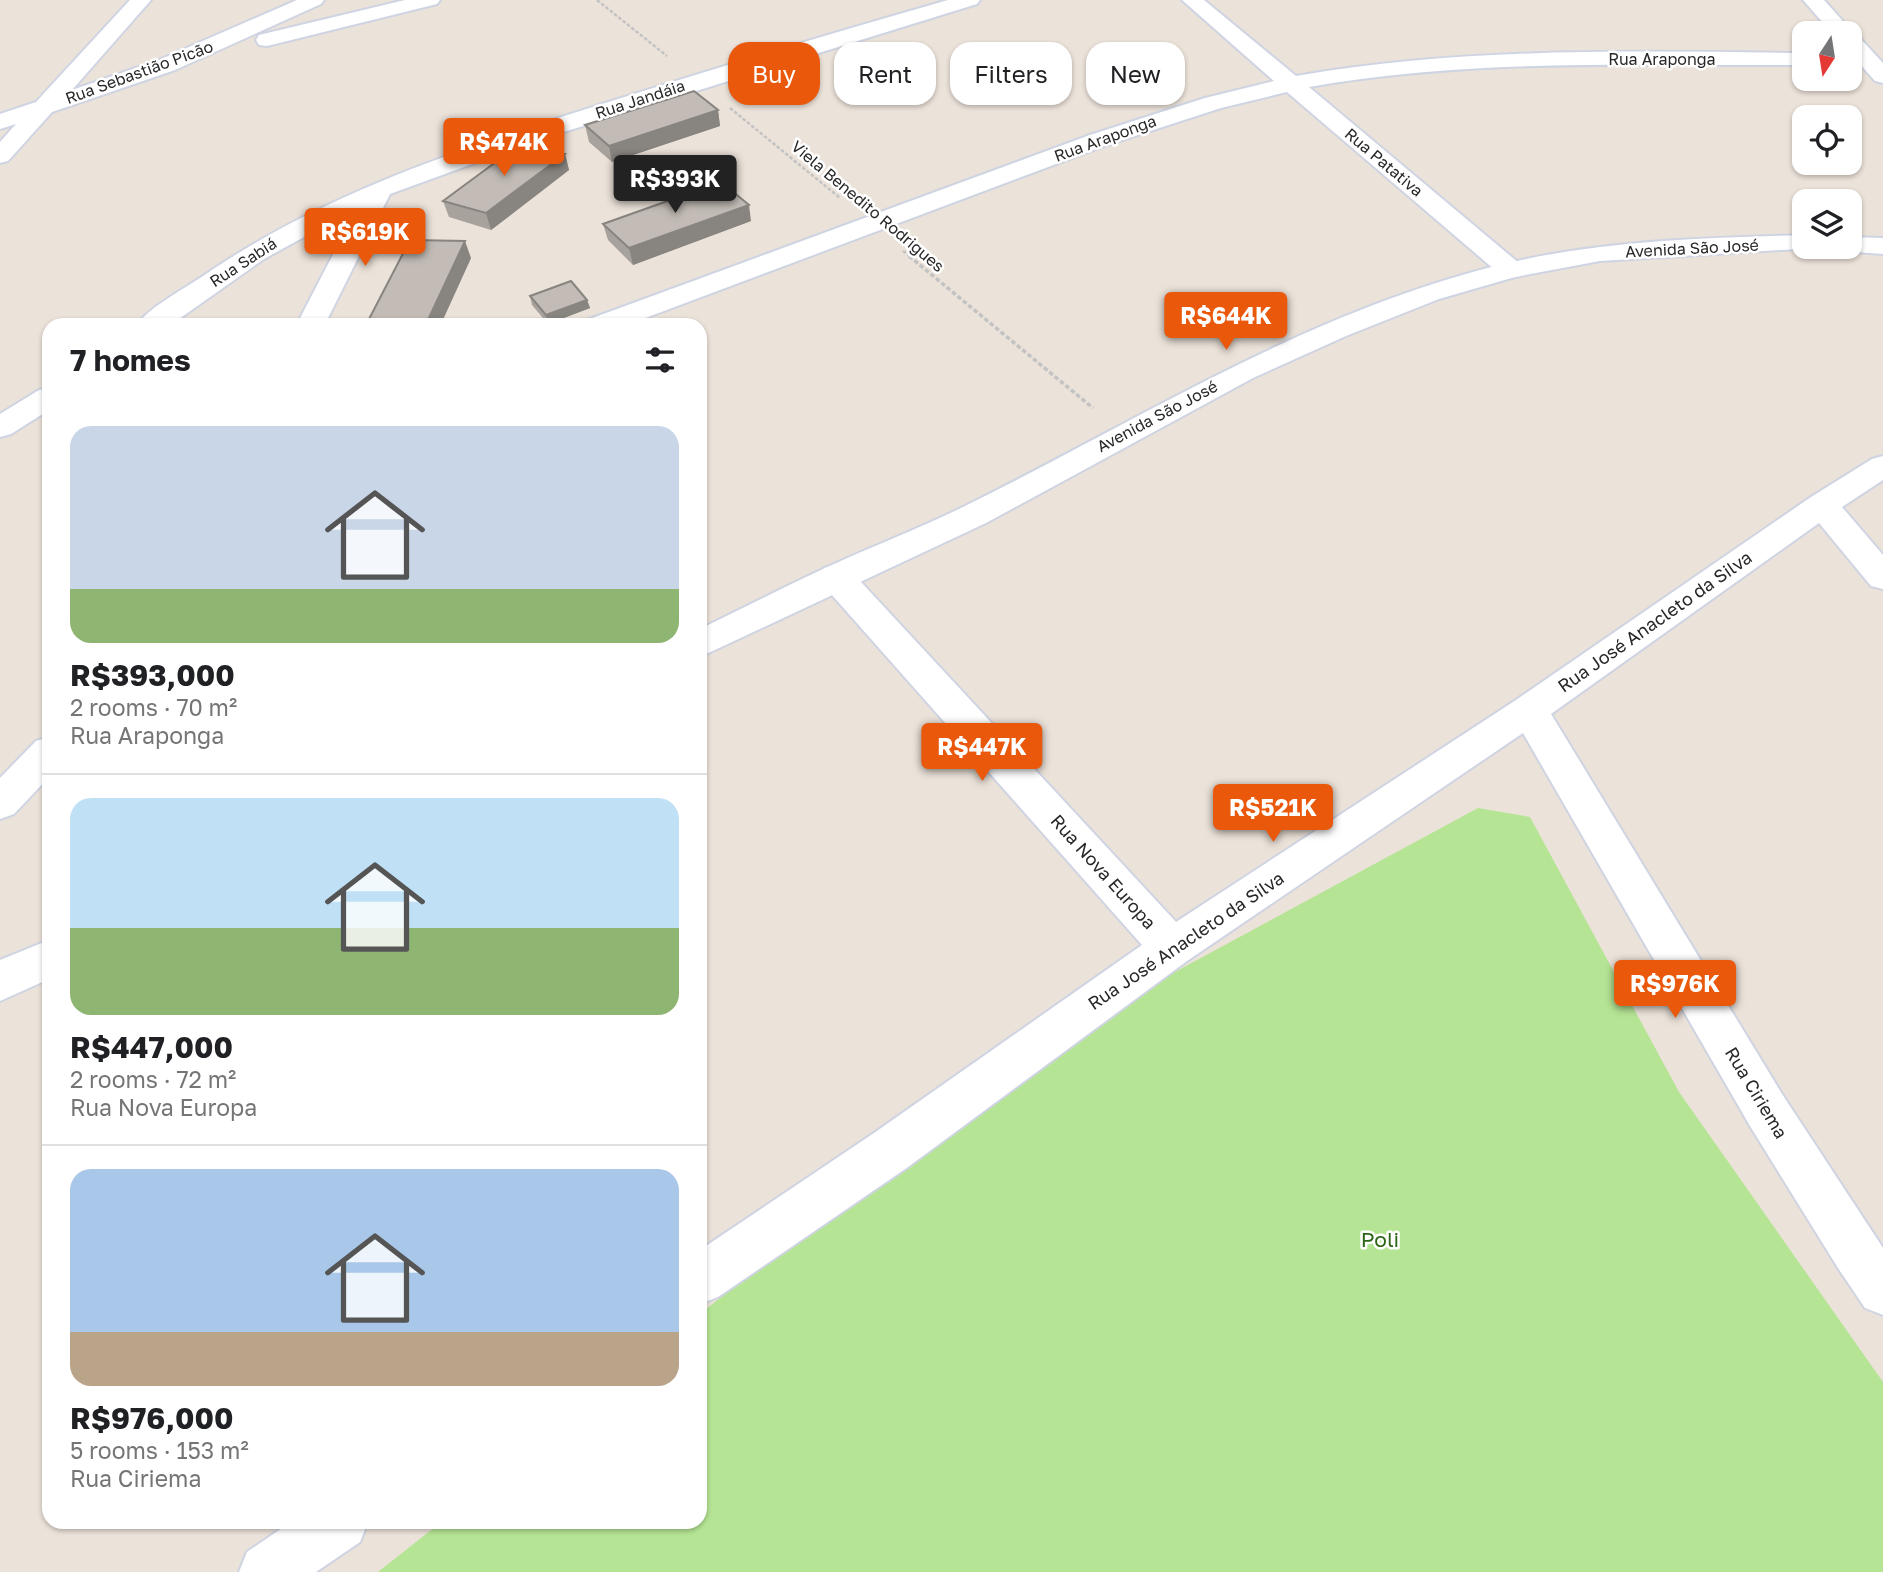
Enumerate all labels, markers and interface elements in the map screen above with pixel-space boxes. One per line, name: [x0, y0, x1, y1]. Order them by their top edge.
north arrow: [1792, 21, 1862, 91]
map controls: [1792, 21, 1862, 259]
street label: Rua Sebastião Picão: [62, 36, 216, 108]
chip: Buy: [728, 42, 820, 105]
chip: Rent: [834, 42, 936, 105]
chip: Filters: [950, 42, 1072, 105]
chip: New: [1086, 42, 1185, 105]
street label: Rua Araponga: [1608, 49, 1716, 69]
street label: Rua Jandáia: [593, 75, 687, 123]
button: locate: [1792, 105, 1862, 175]
street label: Rua Araponga: [1051, 110, 1159, 166]
pin: R$474K: [447, 118, 561, 178]
street label: Rua Patativa: [1341, 123, 1427, 201]
text: R$474K: [459, 127, 549, 155]
street label: Viela Benedito Rodrigues: [787, 136, 949, 276]
pin: R$393K: [618, 156, 732, 215]
text: R$393K: [630, 164, 720, 192]
button: layers: [1792, 189, 1862, 259]
pin: R$619K: [308, 208, 422, 268]
text: R$619K: [320, 217, 410, 245]
street label: Rua Sabiá: [206, 233, 280, 291]
street label: Avenida São José: [1625, 235, 1759, 261]
pin: R$644K: [1169, 292, 1283, 352]
text: R$644K: [1180, 301, 1272, 329]
icon: filters: [641, 341, 679, 379]
text: 7 homes: [70, 342, 191, 378]
street label: Avenida São José: [1093, 376, 1221, 456]
icon: home: [312, 472, 438, 598]
street label: Rua José Anacleto da Silva: [1553, 546, 1756, 697]
text: R$393,000: [70, 657, 235, 693]
text: 2 rooms · 70 m²: [70, 693, 237, 721]
text: Rua Araponga: [70, 721, 224, 749]
pin: R$447K: [925, 724, 1039, 783]
text: R$447K: [937, 732, 1027, 760]
pin: R$521K: [1216, 784, 1330, 844]
text: R$521K: [1229, 793, 1317, 821]
street label: Rua Nova Europa: [1047, 810, 1161, 933]
icon: home: [312, 844, 438, 970]
street label: Rua José Anacleto da Silva: [1083, 866, 1288, 1014]
pin: R$976K: [1618, 960, 1732, 1020]
text: R$976K: [1630, 969, 1720, 997]
text: R$447,000: [70, 1029, 233, 1065]
street label: Rua Ciriema: [1721, 1043, 1793, 1142]
text: 2 rooms · 72 m²: [70, 1065, 236, 1093]
text: Rua Nova Europa: [70, 1093, 257, 1121]
icon: home: [312, 1215, 438, 1341]
park label: Poli: [1361, 1226, 1399, 1252]
text: R$976,000: [70, 1400, 234, 1436]
text: 5 rooms · 153 m²: [70, 1436, 249, 1464]
text: Rua Ciriema: [70, 1464, 201, 1492]

